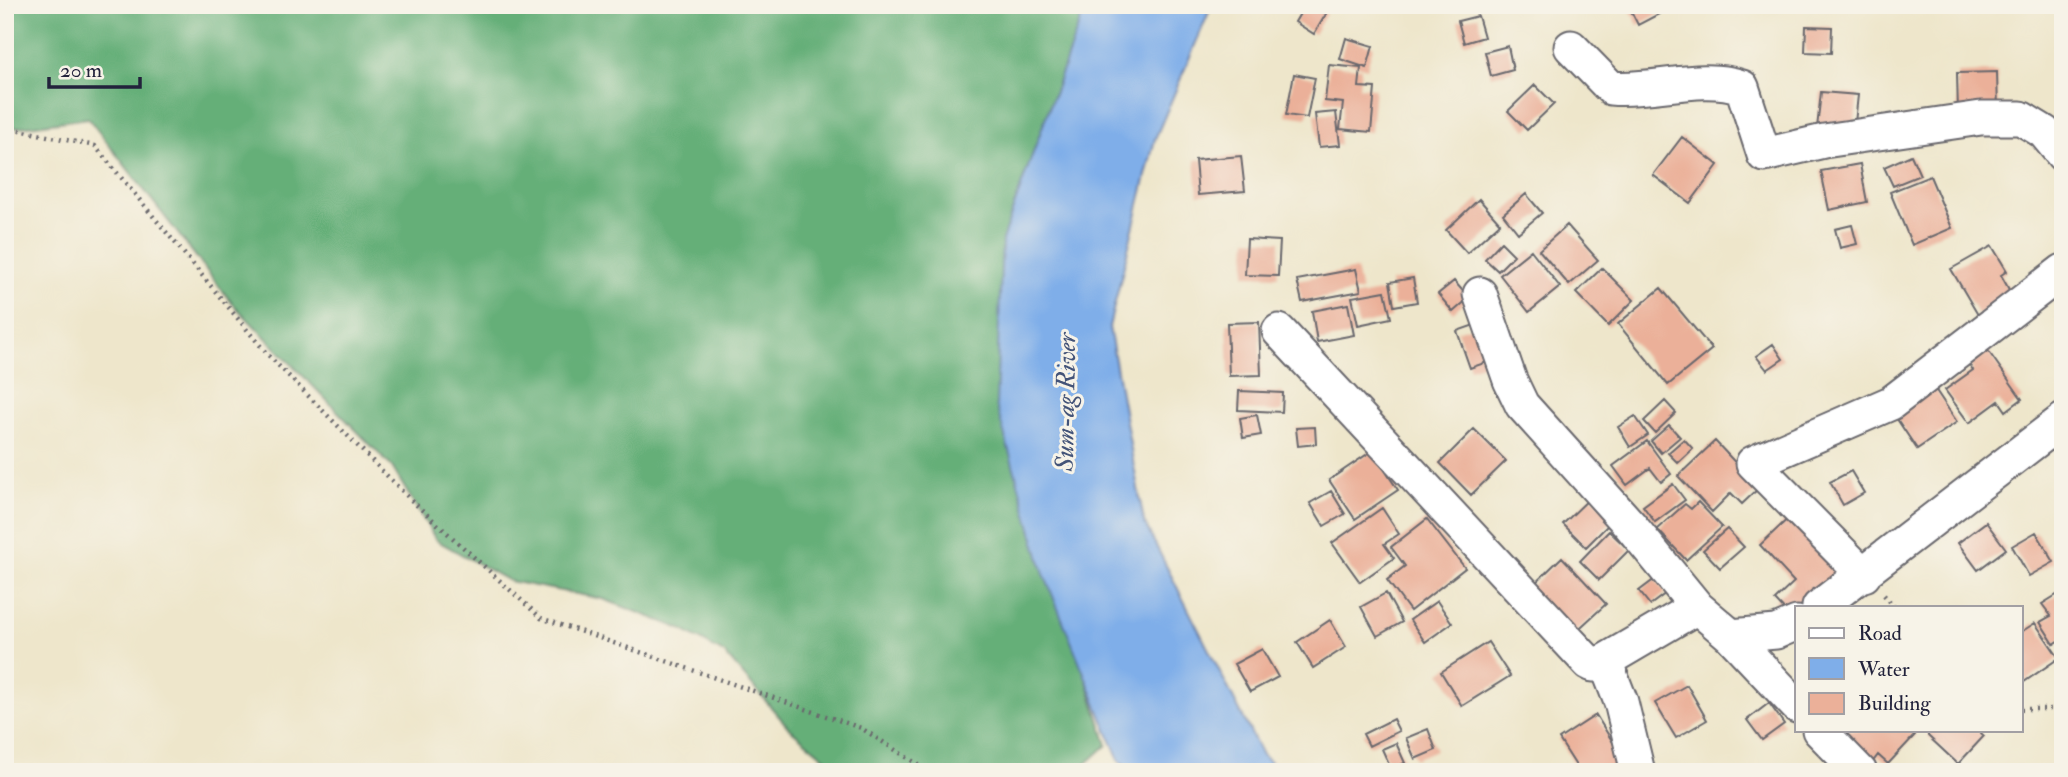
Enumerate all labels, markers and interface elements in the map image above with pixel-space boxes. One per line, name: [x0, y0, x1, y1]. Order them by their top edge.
scale bar: [49, 46, 140, 90]
text: 20 m: [60, 57, 102, 84]
water label: Sum-ag River: [1049, 331, 1083, 472]
legend: [1795, 606, 2022, 732]
text: Road: [1858, 620, 1903, 647]
text: Water: [1857, 656, 1910, 683]
text: Building: [1858, 690, 1931, 717]

